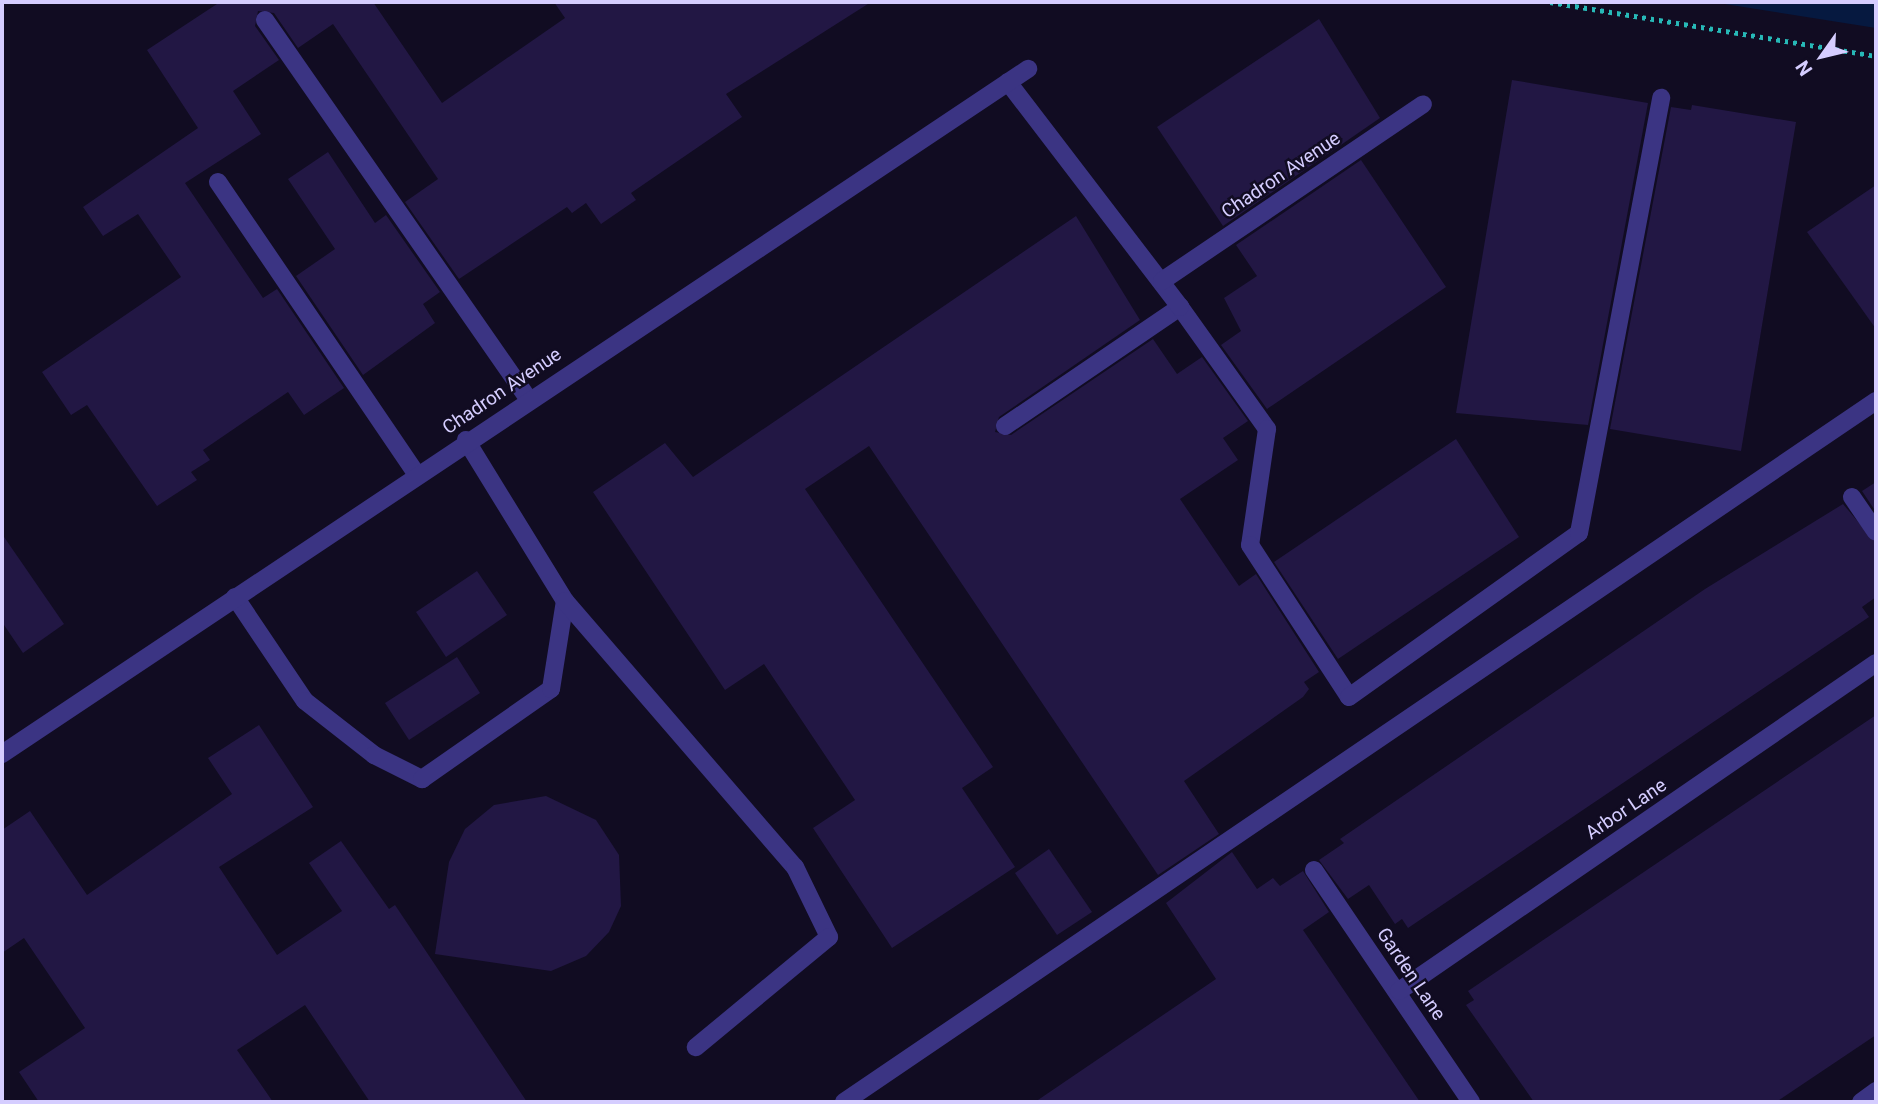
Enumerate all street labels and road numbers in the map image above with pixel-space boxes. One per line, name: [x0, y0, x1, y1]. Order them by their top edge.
street label: Chadron Avenue: [1217, 127, 1345, 223]
street label: Chadron Avenue: [438, 343, 566, 439]
street label: Arbor Lane: [1581, 774, 1671, 844]
street label: Garden Lane: [1372, 923, 1450, 1025]

